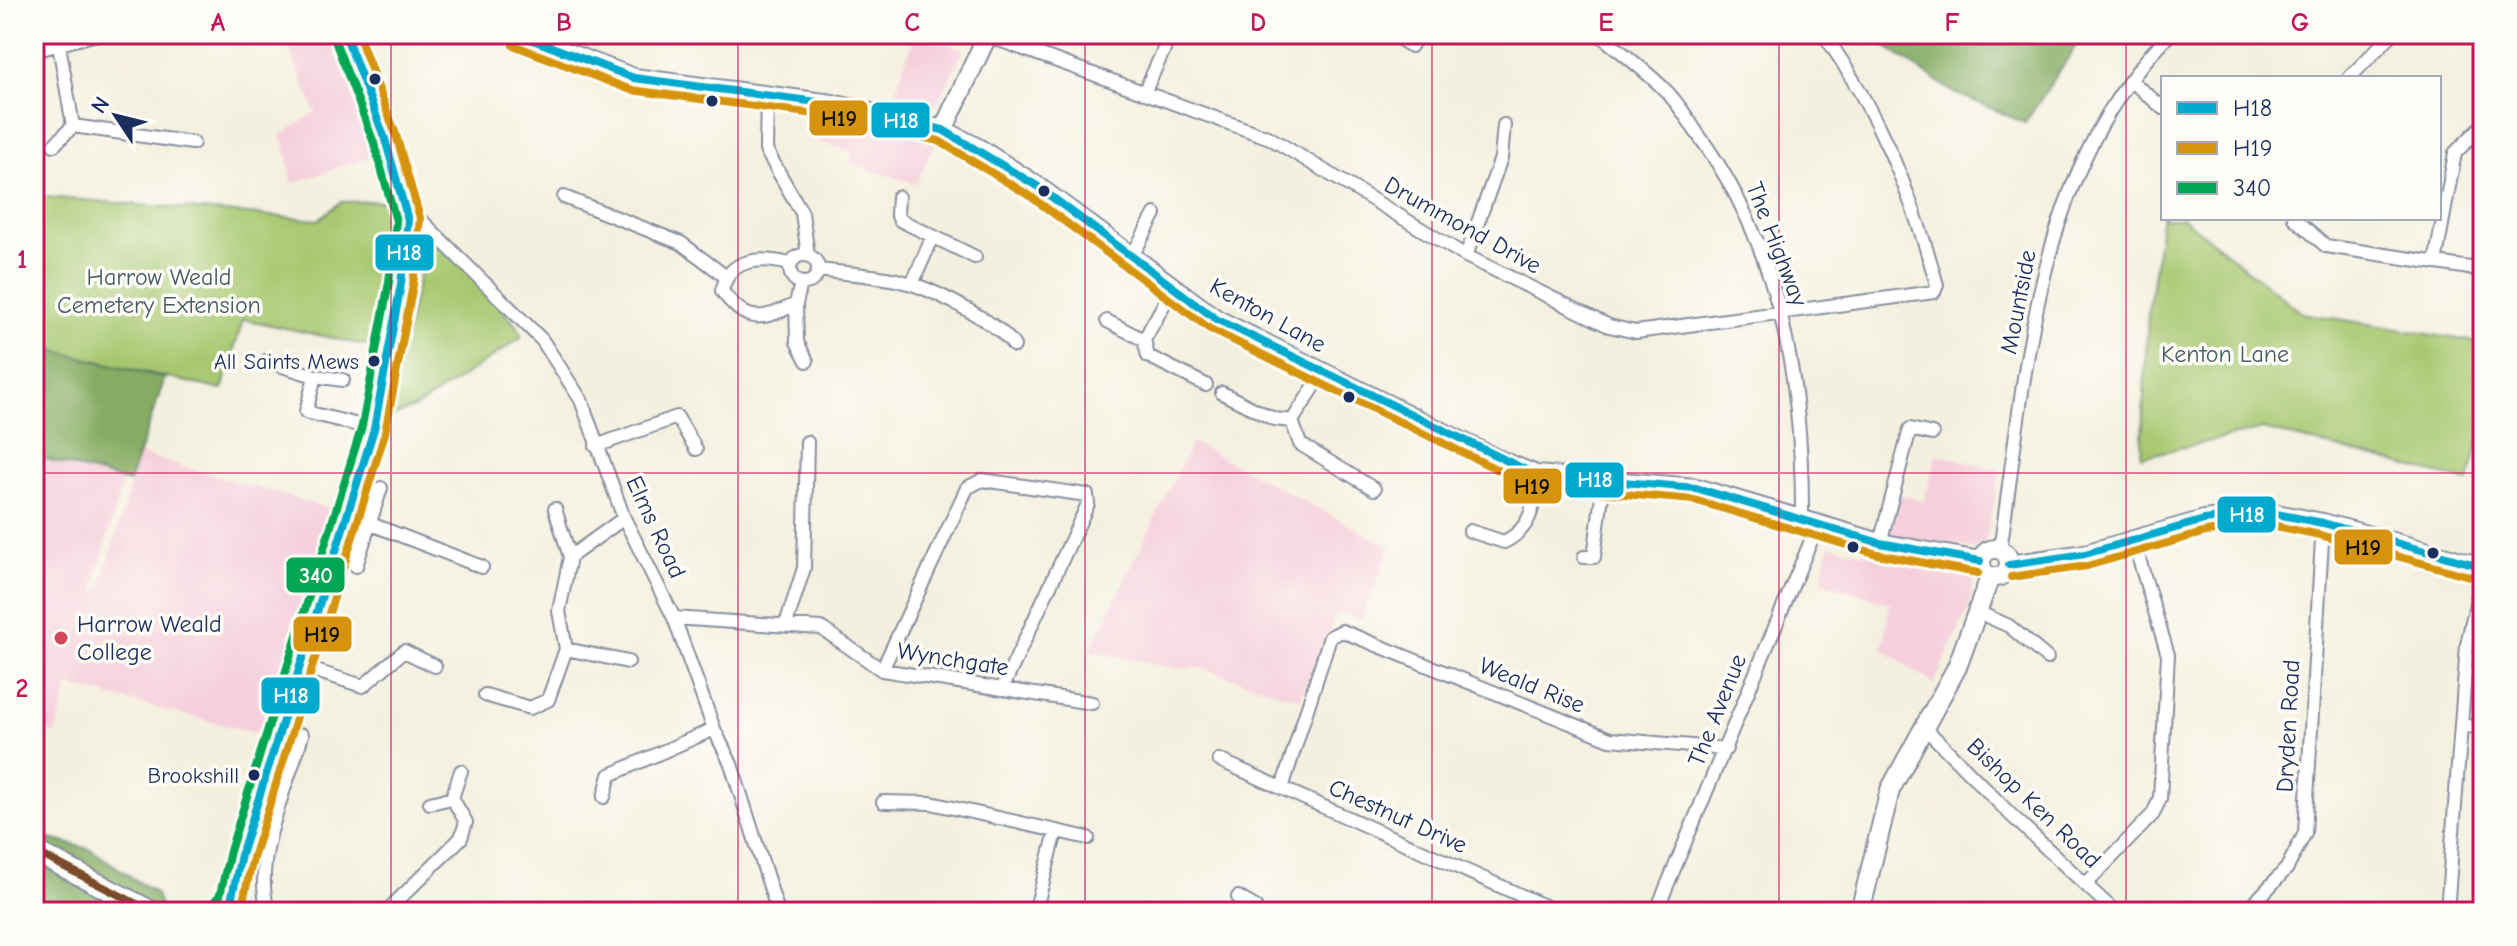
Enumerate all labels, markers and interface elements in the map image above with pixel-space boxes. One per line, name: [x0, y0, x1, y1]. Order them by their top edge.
text: A: [211, 8, 226, 38]
text: B: [556, 8, 572, 38]
text: C: [904, 8, 920, 38]
text: D: [1250, 8, 1266, 38]
text: E: [1598, 8, 1614, 38]
text: F: [1944, 8, 1960, 38]
text: G: [2291, 8, 2309, 38]
unlabelled marker: [367, 71, 383, 87]
north arrow: [76, 76, 156, 156]
legend: [2161, 76, 2441, 220]
text: N: [86, 92, 115, 118]
unlabelled marker: [704, 93, 720, 109]
text: H18: [2233, 94, 2272, 122]
line badge: H19: [808, 99, 869, 137]
line badge: H18: [870, 101, 931, 139]
text: H19: [821, 106, 857, 132]
text: H18: [883, 108, 919, 134]
text: H19: [2233, 134, 2273, 162]
street label: Drummond Drive: [1380, 170, 1546, 280]
text: 340: [2233, 174, 2271, 202]
street label: The Highway: [1740, 178, 1814, 310]
unlabelled marker: [1036, 183, 1052, 199]
line badge: H18: [374, 233, 435, 272]
text: H18: [386, 240, 422, 266]
text: 1: [17, 245, 27, 275]
street label: Mountside: [1994, 248, 2042, 356]
park label: Harrow Weald Cemetery Extension: [57, 263, 261, 319]
street label: Kenton Lane: [1205, 272, 1331, 358]
park label: Kenton Lane: [2161, 340, 2289, 368]
place label: All Saints Mews: [214, 349, 359, 375]
marker: All Saints Mews: [366, 353, 382, 369]
unlabelled marker: [1341, 389, 1357, 405]
line badge: H18: [1564, 461, 1625, 499]
line badge: H19: [1502, 467, 1563, 505]
text: H18: [1577, 467, 1613, 493]
street label: Elms Road: [620, 472, 692, 582]
text: H19: [1514, 474, 1550, 500]
line badge: H18: [2216, 495, 2277, 534]
text: H18: [2229, 502, 2265, 528]
line badge: H19: [2333, 528, 2394, 566]
text: H19: [2345, 535, 2381, 561]
unlabelled marker: [1845, 539, 1861, 555]
unlabelled marker: [2425, 545, 2441, 561]
line badge: 340: [285, 556, 346, 594]
text: 340: [299, 563, 333, 589]
place label: Harrow Weald College: [77, 610, 222, 666]
line badge: H19: [292, 615, 353, 653]
text: H19: [304, 622, 340, 648]
marker: Harrow Weald College: [52, 629, 70, 647]
street label: Wynchgate: [895, 636, 1011, 682]
street label: The Avenue: [1682, 650, 1752, 770]
street label: Weald Rise: [1475, 651, 1589, 719]
street label: Dryden Road: [2271, 659, 2305, 793]
text: 2: [16, 674, 28, 704]
line badge: H18: [260, 676, 321, 715]
text: H18: [273, 683, 309, 709]
street label: Bishop Ken Road: [1961, 732, 2107, 874]
place label: Brookshill: [148, 763, 239, 789]
marker: Brookshill: [246, 767, 262, 783]
street label: Chestnut Drive: [1324, 773, 1472, 859]

